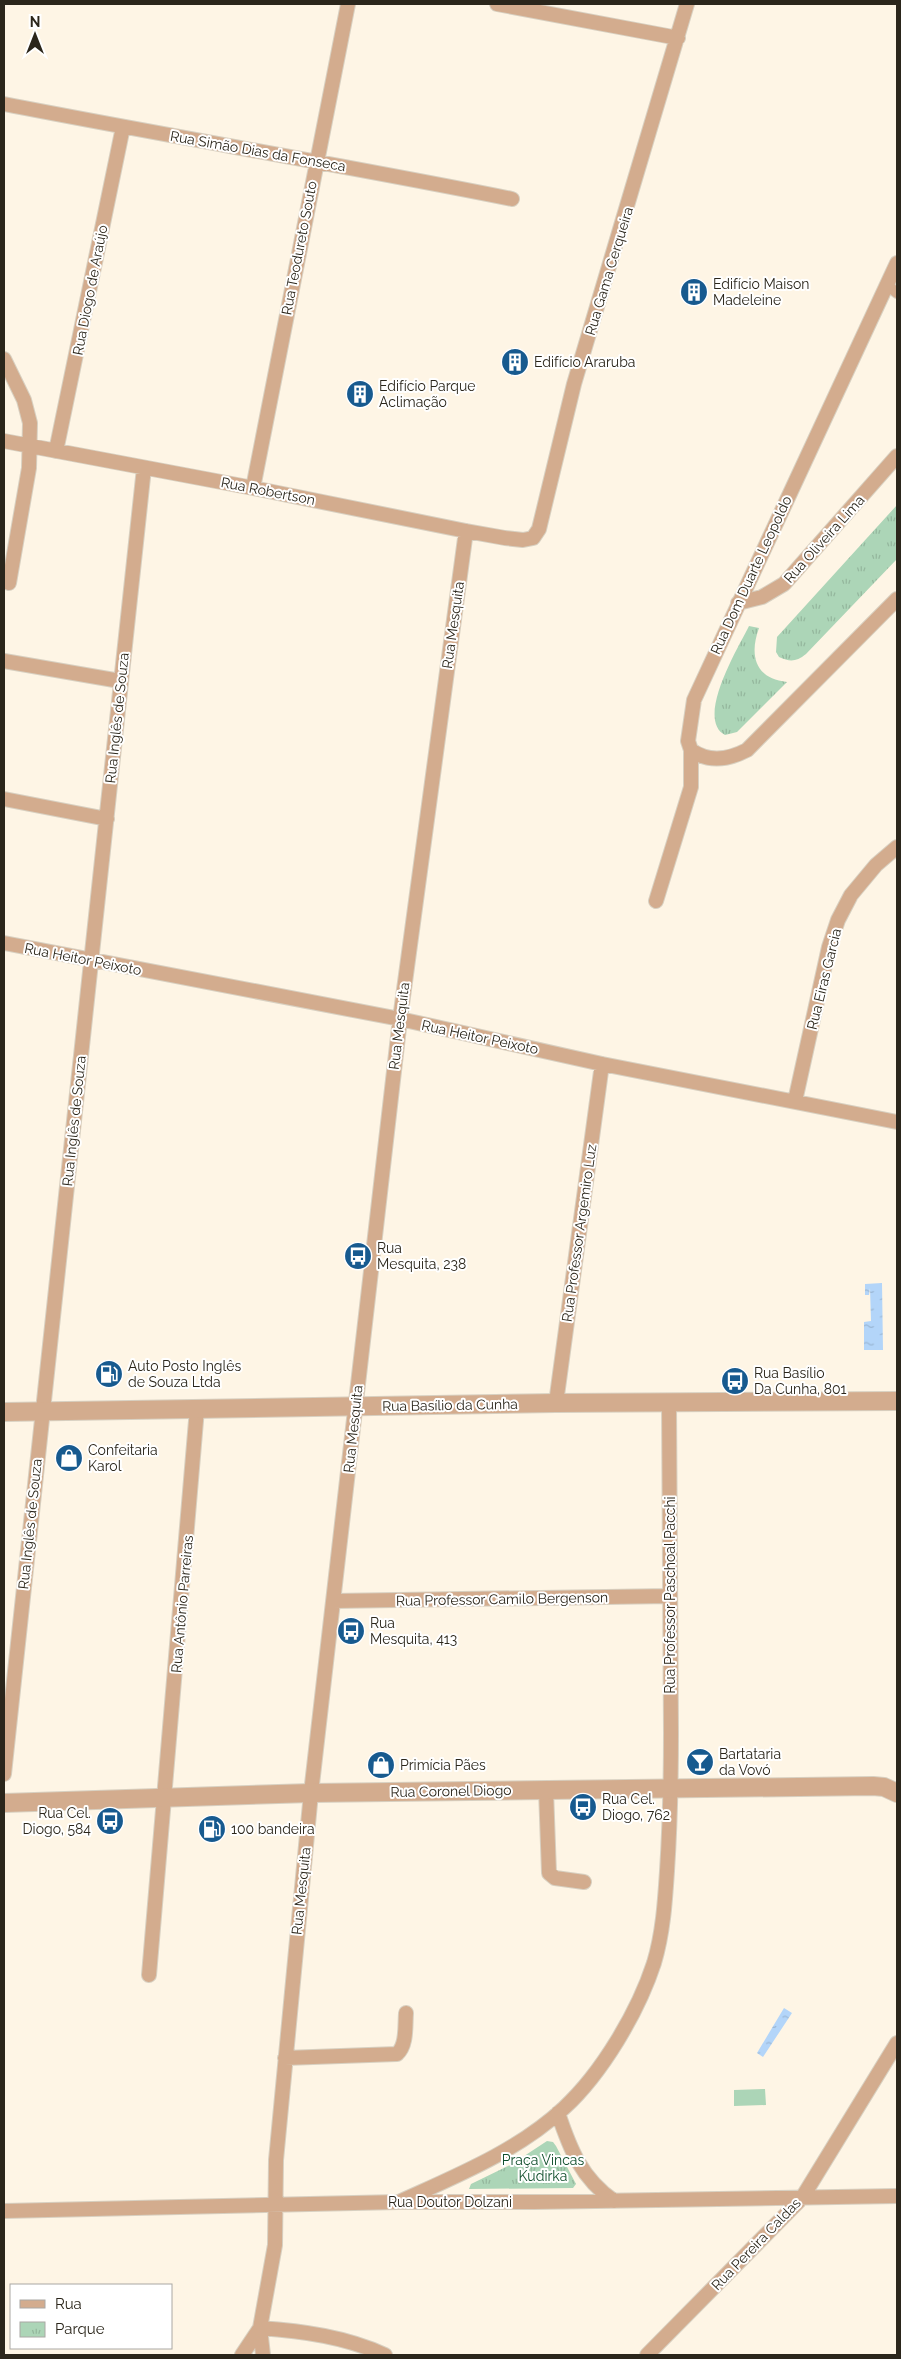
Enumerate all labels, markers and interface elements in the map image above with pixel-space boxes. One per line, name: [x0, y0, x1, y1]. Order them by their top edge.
north arrow: [10, 10, 60, 60]
text: N: [30, 14, 40, 30]
street label: Rua Simão Dias da Fonseca: [169, 128, 347, 174]
street label: Rua Teodureto Souto: [278, 180, 320, 316]
street label: Rua Gama Cerqueira: [582, 205, 636, 337]
street label: Rua Diogo de Araújo: [70, 224, 110, 356]
place label: Edifício Maison Madeleine: [713, 276, 810, 308]
building icon: Edifício Maison Madeleine: [679, 277, 709, 307]
building icon: Edifício Araruba: [500, 347, 530, 377]
place label: Edifício Araruba: [534, 354, 635, 370]
place label: Edifício Parque Aclimação: [379, 378, 476, 410]
building icon: Edifício Parque Aclimação: [345, 379, 375, 409]
street label: Rua Robertson: [220, 474, 316, 508]
street label: Rua Oliveira Lima: [781, 492, 867, 586]
street label: Rua Dom Duarte Leopoldo: [707, 493, 795, 657]
street label: Rua Mesquita: [439, 580, 467, 670]
street label: Rua Inglês de Souza: [102, 652, 132, 784]
street label: Rua Eiras Garcia: [804, 927, 844, 1031]
street label: Rua Heitor Peixoto: [23, 940, 143, 978]
street label: Rua Mesquita: [386, 981, 412, 1071]
street label: Rua Heitor Peixoto: [420, 1017, 540, 1057]
street label: Rua Inglês de Souza: [59, 1055, 89, 1187]
street label: Rua Professor Argemiro Luz: [559, 1143, 599, 1323]
place label: Rua Mesquita, 238: [377, 1240, 466, 1272]
bus stop icon: Rua Mesquita, 238: [343, 1241, 373, 1271]
place label: Auto Posto Inglês de Souza Ltda: [128, 1358, 242, 1390]
fuel station icon: Auto Posto Inglês de Souza Ltda: [94, 1359, 124, 1389]
place label: Rua Basílio Da Cunha, 801: [754, 1365, 847, 1397]
bus stop icon: Rua Basílio Da Cunha, 801: [720, 1366, 750, 1396]
street label: Rua Mesquita: [340, 1384, 366, 1474]
street label: Rua Basílio da Cunha: [382, 1396, 518, 1414]
place label: Confeitaria Karol: [88, 1442, 158, 1474]
shop icon: Confeitaria Karol: [54, 1443, 84, 1473]
street label: Rua Inglês de Souza: [15, 1458, 45, 1590]
street label: Rua Professor Paschoal Pacchi: [662, 1496, 678, 1694]
street label: Rua Antônio Parreiras: [168, 1534, 196, 1673]
street label: Rua Professor Camilo Bergenson: [396, 1589, 608, 1609]
place label: Rua Mesquita, 413: [370, 1615, 457, 1647]
bus stop icon: Rua Mesquita, 413: [336, 1616, 366, 1646]
place label: Bartataria da Vovó: [719, 1746, 781, 1778]
bar icon: Bartataria da Vovó: [685, 1747, 715, 1777]
shop icon: Primícia Pães: [366, 1750, 396, 1780]
place label: Primícia Pães: [400, 1757, 486, 1773]
street label: Rua Coronel Diogo: [390, 1782, 512, 1800]
place label: Rua Cel. Diogo, 762: [602, 1791, 670, 1823]
bus stop icon: Rua Cel. Diogo, 762: [568, 1792, 598, 1822]
place label: Rua Cel. Diogo, 584: [23, 1805, 91, 1837]
bus stop icon: Rua Cel. Diogo, 584: [95, 1806, 125, 1836]
fuel station icon: 100 bandeira: [197, 1814, 227, 1844]
place label: 100 bandeira: [231, 1821, 315, 1837]
street label: Rua Mesquita: [288, 1846, 314, 1936]
park label: Praça Vincas Kudirka: [502, 2152, 584, 2184]
street label: Rua Doutor Dolzani: [388, 2194, 512, 2210]
street label: Rua Pereira Caldas: [708, 2195, 804, 2293]
legend: [10, 2284, 172, 2349]
text: Rua: [55, 2295, 82, 2313]
text: Parque: [55, 2320, 105, 2338]

